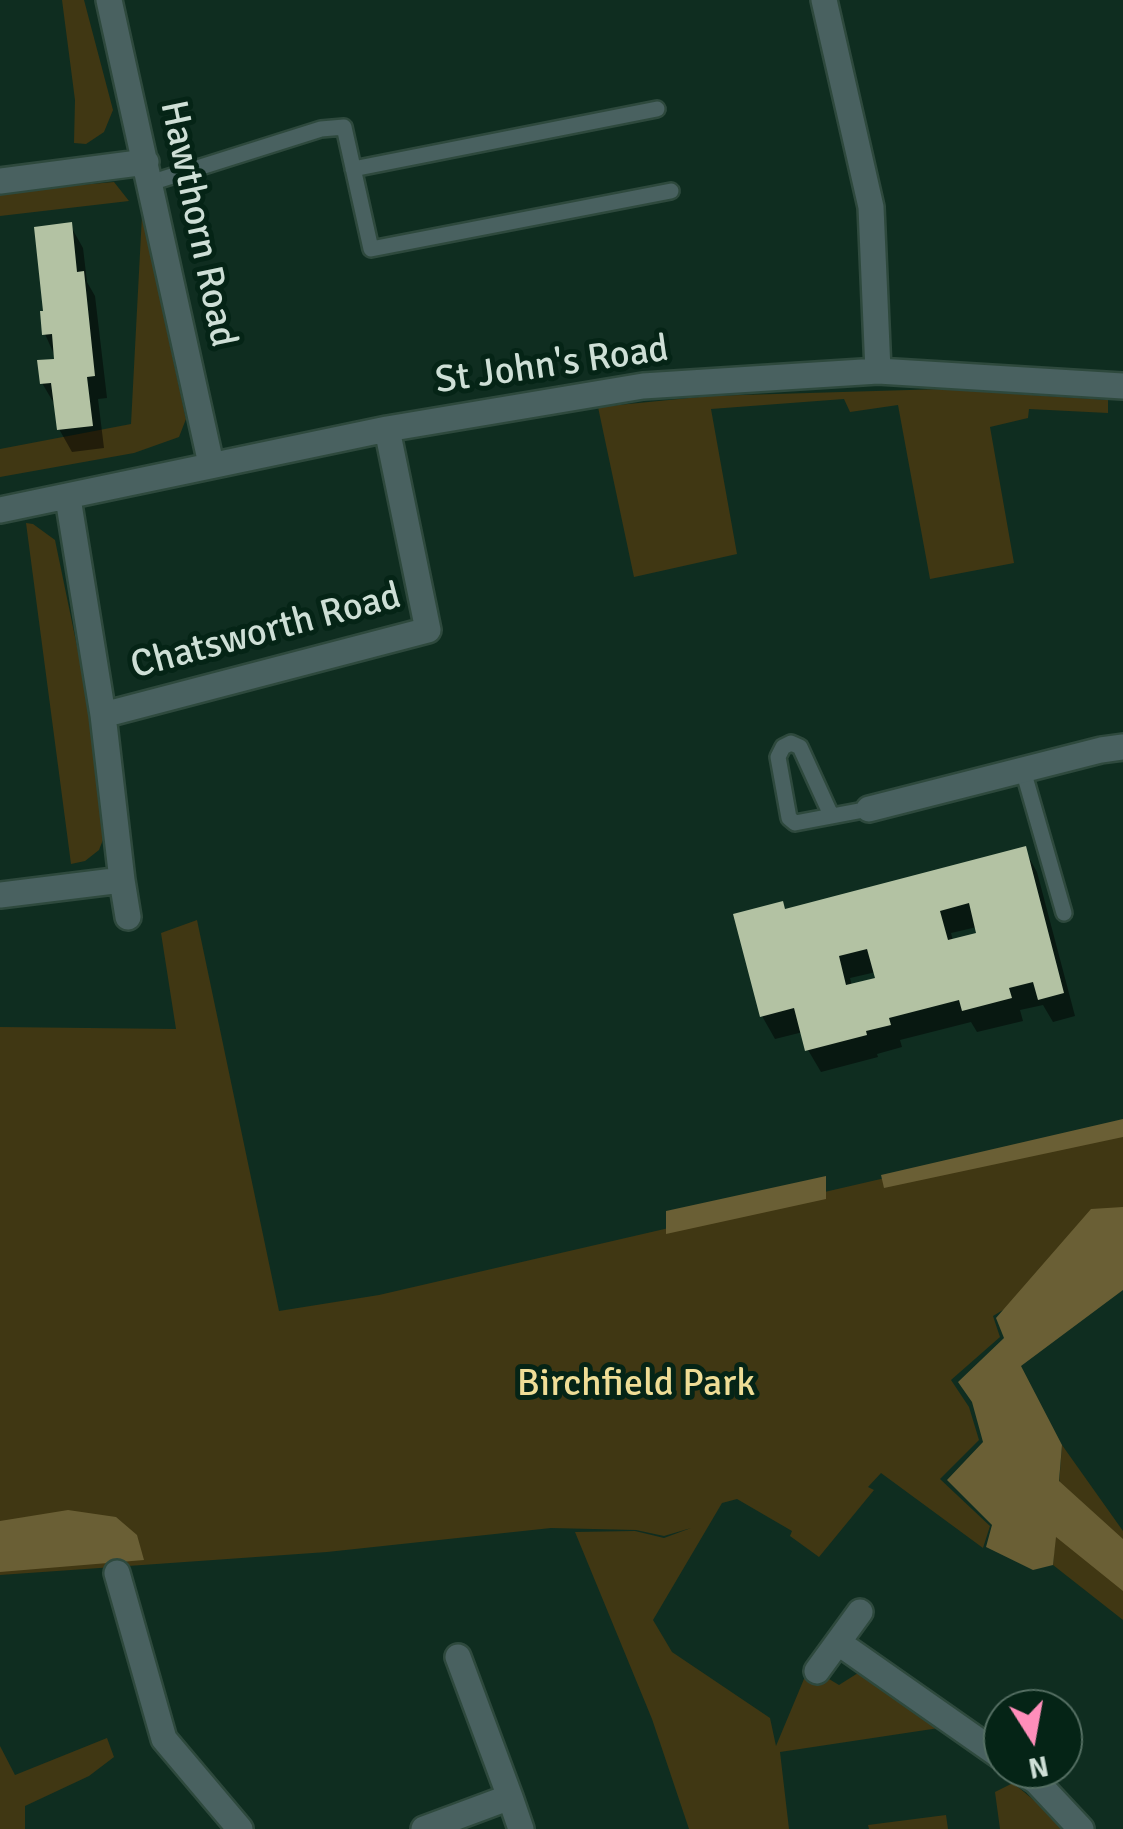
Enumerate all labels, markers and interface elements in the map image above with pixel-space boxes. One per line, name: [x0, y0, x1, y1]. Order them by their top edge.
street label: Hawthorn Road: [149, 97, 245, 351]
street label: St John's Road: [432, 327, 672, 405]
street label: Chatsworth Road: [126, 574, 406, 690]
park label: Birchfield Park: [517, 1362, 755, 1408]
north arrow: [983, 1689, 1083, 1789]
text: N: [1026, 1748, 1051, 1785]

